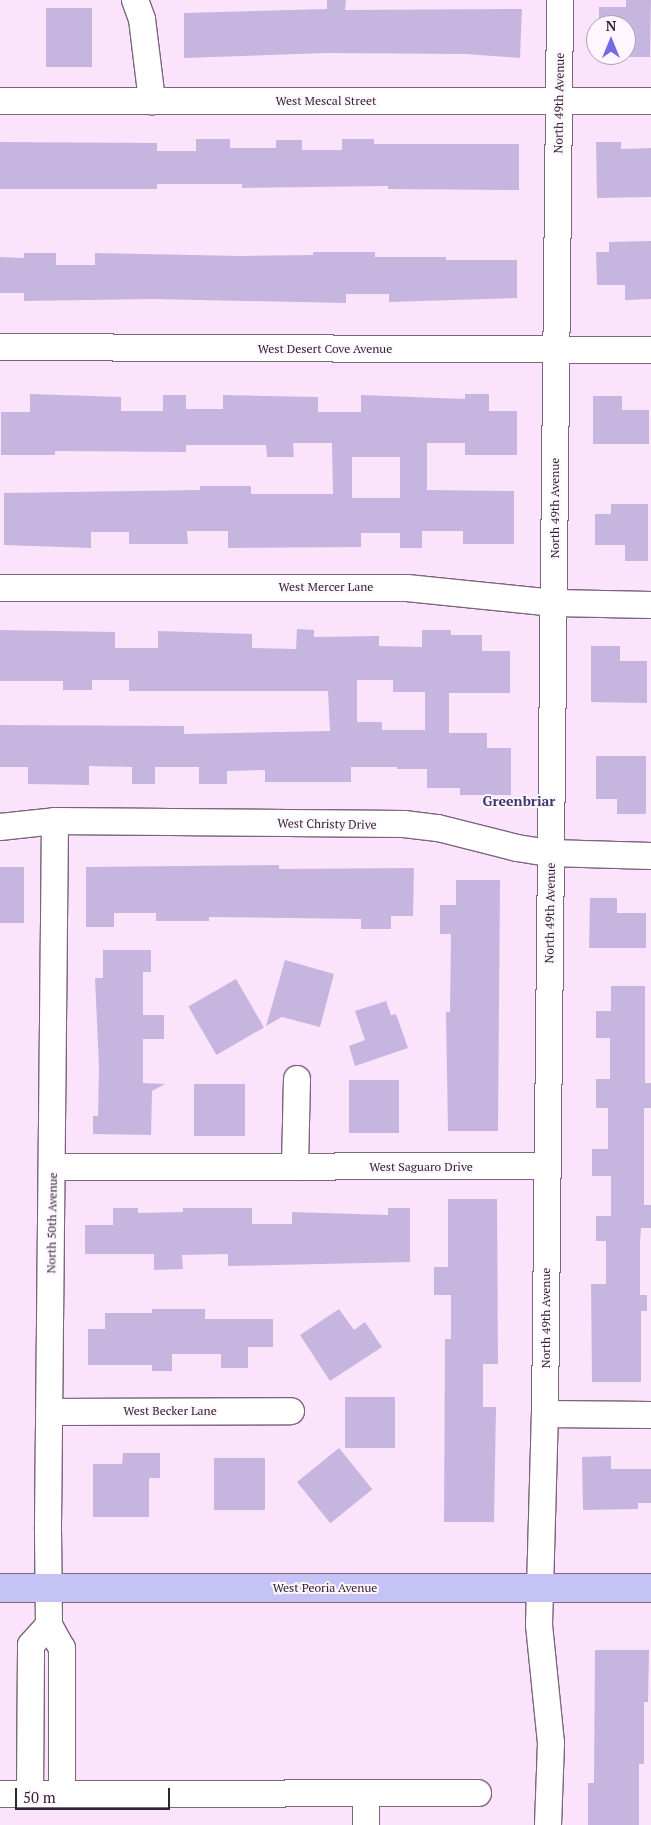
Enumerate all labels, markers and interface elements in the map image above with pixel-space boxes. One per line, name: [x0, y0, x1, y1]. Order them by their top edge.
north arrow: [586, 15, 636, 65]
text: N: [606, 16, 616, 35]
street label: North 49th Avenue: [551, 52, 567, 154]
street label: West Mescal Street: [276, 94, 376, 108]
street label: West Desert Cove Avenue: [258, 342, 392, 356]
street label: North 49th Avenue: [548, 458, 562, 558]
street label: West Mercer Lane: [279, 580, 373, 594]
district label: Greenbriar: [483, 793, 555, 809]
street label: West Christy Drive: [277, 816, 377, 832]
street label: North 49th Avenue: [542, 862, 558, 964]
street label: West Saguaro Drive: [369, 1160, 473, 1174]
street label: North 50th Avenue: [44, 1172, 60, 1274]
street label: North 49th Avenue: [539, 1268, 553, 1368]
street label: West Becker Lane: [123, 1404, 217, 1418]
street label: West Peoria Avenue: [273, 1581, 377, 1595]
scale bar: [18, 1778, 172, 1810]
text: 50 m: [23, 1787, 56, 1807]

